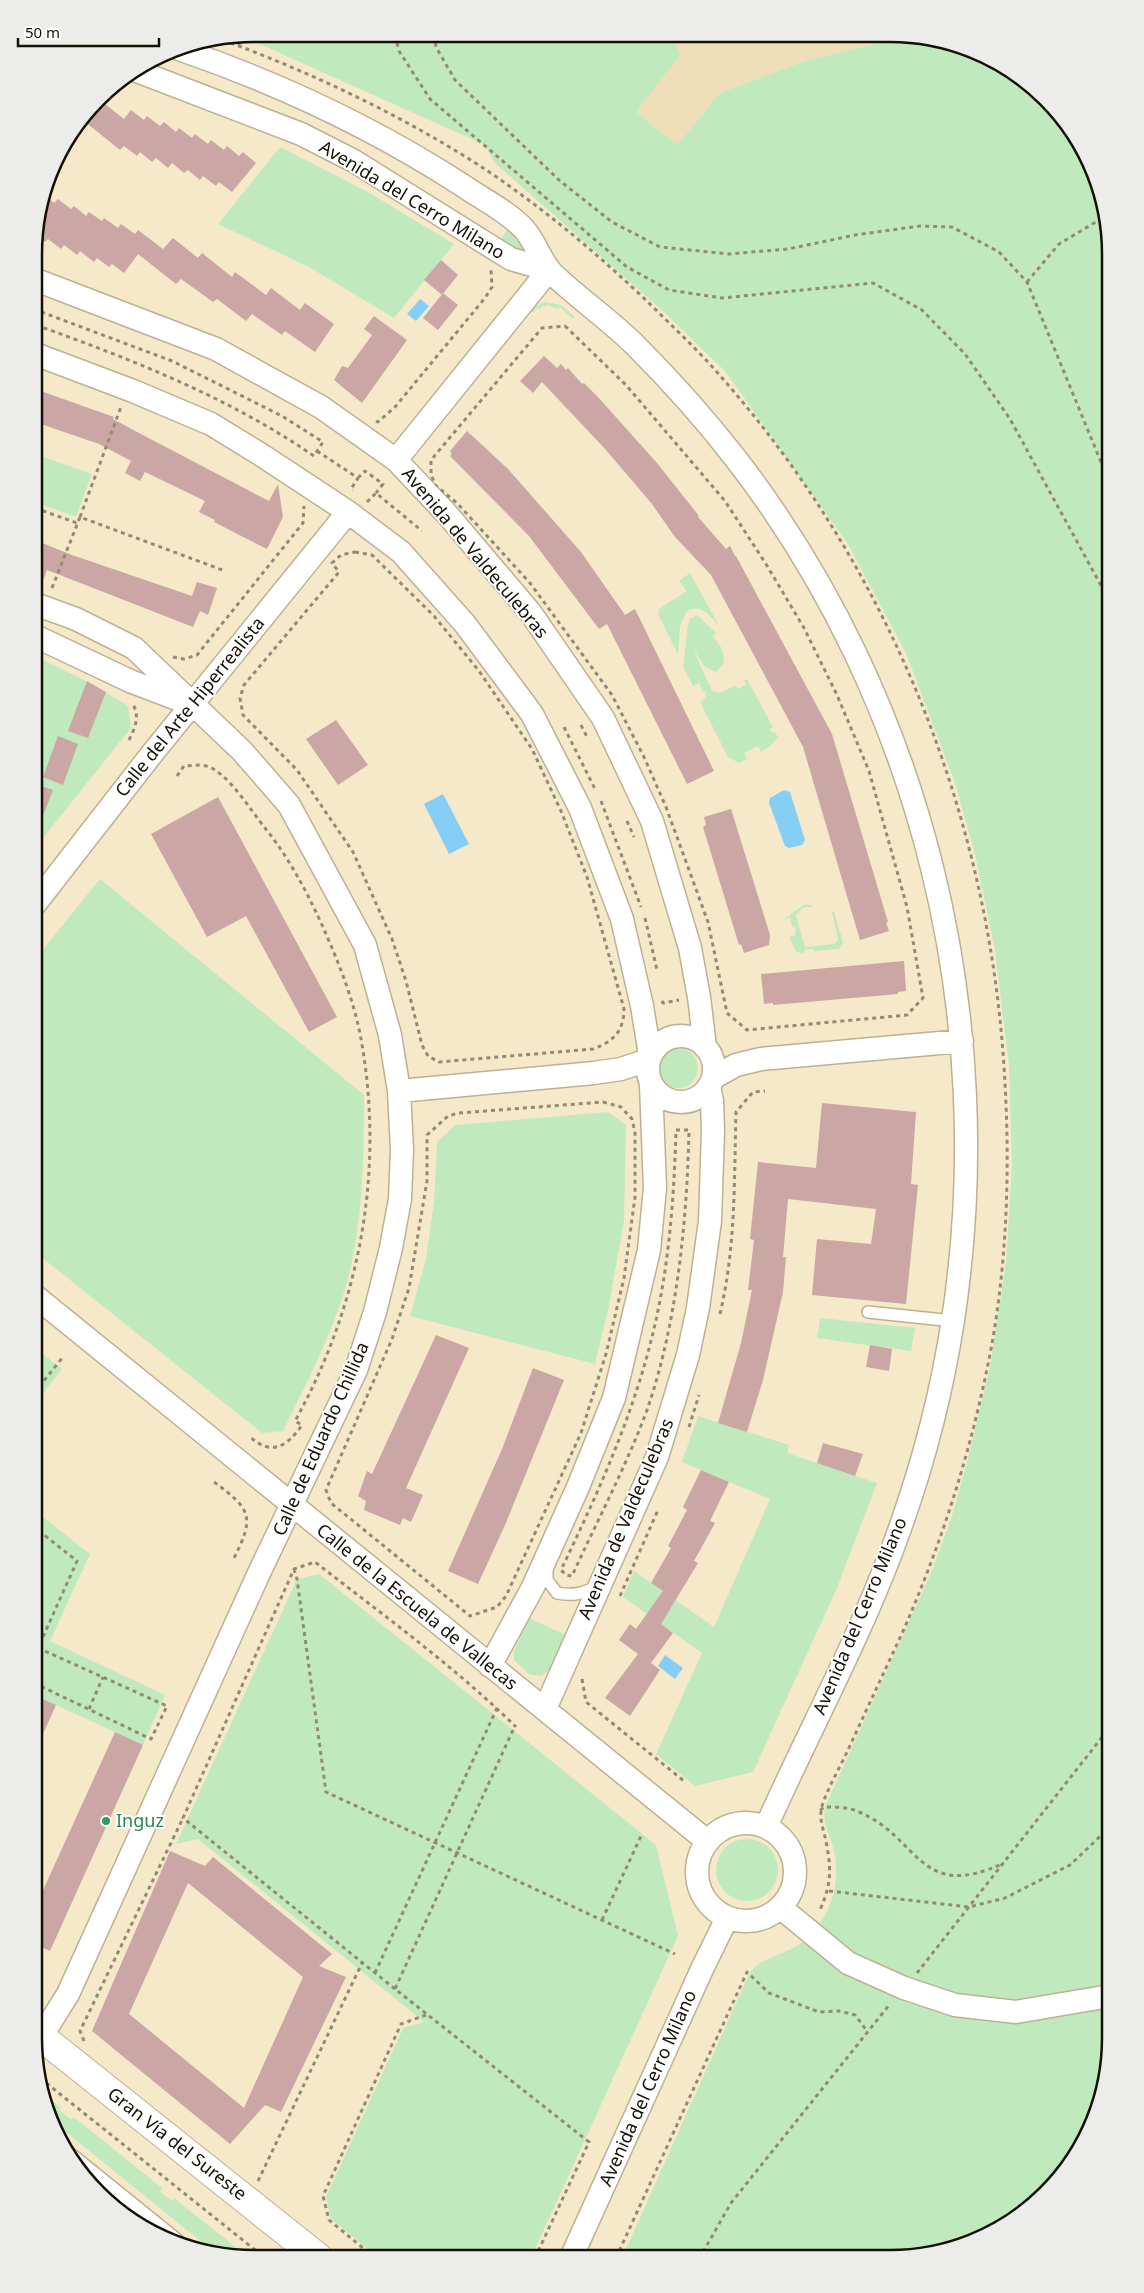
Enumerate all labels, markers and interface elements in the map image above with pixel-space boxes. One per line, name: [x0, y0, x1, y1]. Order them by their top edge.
scale bar: [18, 15, 159, 47]
text: 50 m: [25, 22, 60, 42]
street label: Avenida del Cerro Milano: [315, 134, 510, 264]
street label: Avenida de Valdeculebras: [397, 462, 554, 643]
street label: Calle del Arte Hiperrealista: [109, 611, 269, 801]
street label: Calle de Eduardo Chillida: [266, 1338, 374, 1539]
street label: Avenida de Valdeculebras: [572, 1414, 678, 1623]
street label: Avenida del Cerro Milano: [807, 1513, 912, 1718]
street label: Calle de la Escuela de Vallecas: [312, 1518, 523, 1695]
place label: Inguz: [116, 1808, 164, 1832]
marker: Inguz: [100, 1815, 112, 1827]
street label: Avenida del Cerro Milano: [593, 1986, 701, 2189]
street label: Gran Vía del Sureste: [103, 2081, 252, 2205]

